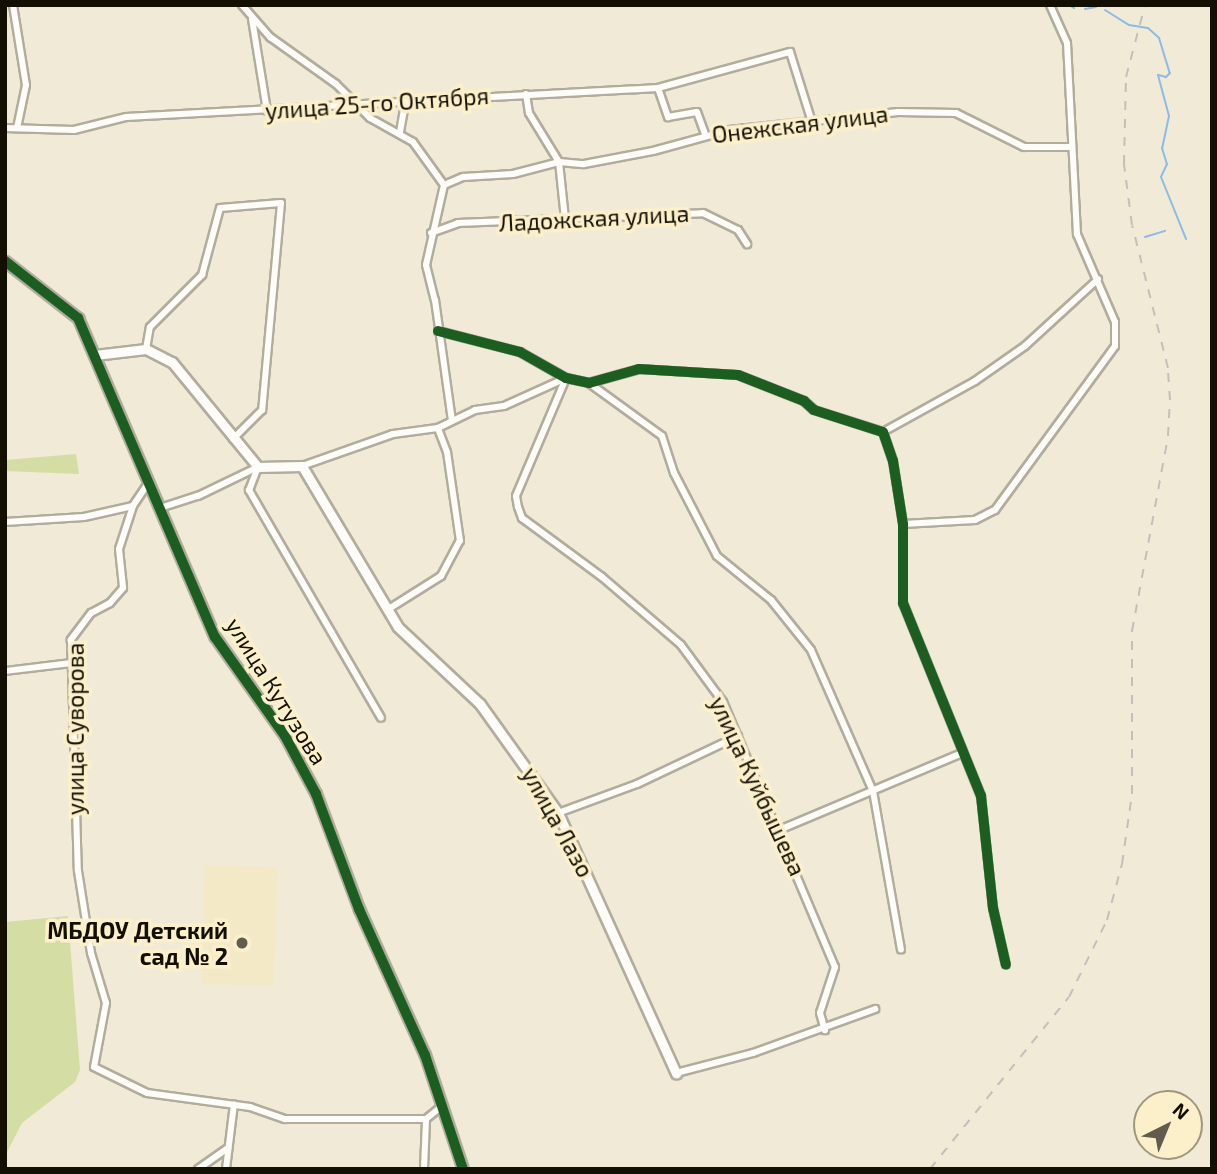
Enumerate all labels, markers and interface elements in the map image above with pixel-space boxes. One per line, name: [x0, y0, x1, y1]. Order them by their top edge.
street label: улица 25-го Октября: [264, 81, 490, 125]
street label: Онежская улица: [710, 100, 890, 148]
street label: Ладожская улица: [498, 199, 690, 237]
street label: улица Кутузова: [221, 612, 333, 770]
street label: улица Суворова: [61, 643, 89, 815]
street label: улица Куйбышева: [704, 692, 812, 880]
street label: улица Лазо: [516, 762, 600, 882]
place label: МБДОУ Детский сад № 2: [47, 916, 228, 970]
marker: МБДОУ Детский сад № 2: [234, 935, 250, 951]
north arrow: [1133, 1090, 1203, 1160]
text: N: [1168, 1098, 1194, 1124]

